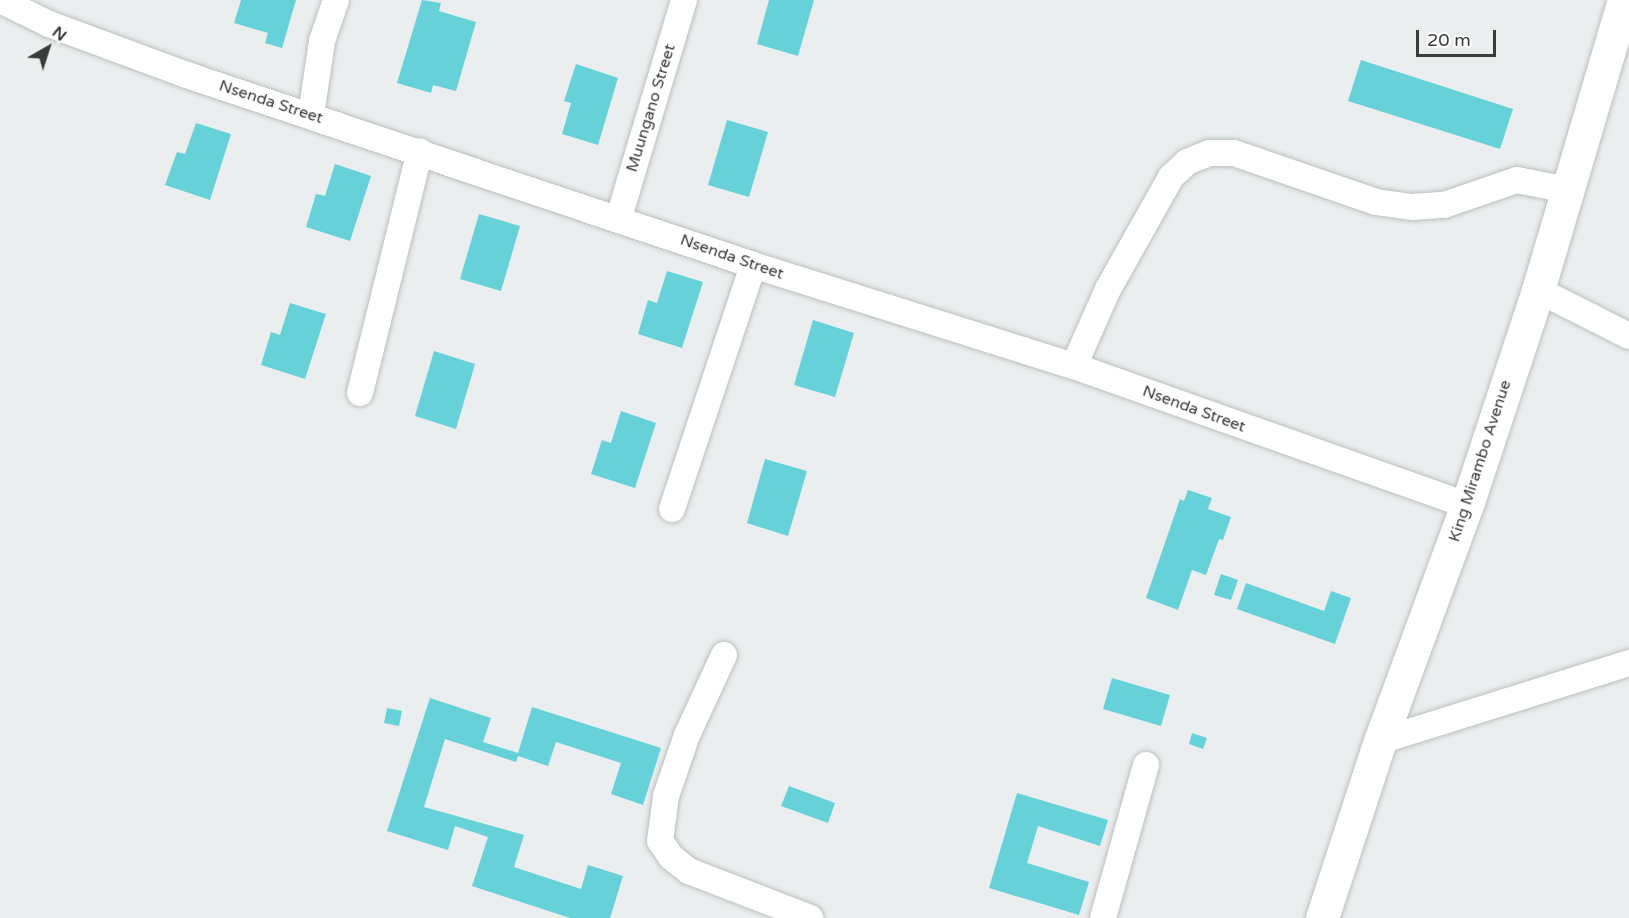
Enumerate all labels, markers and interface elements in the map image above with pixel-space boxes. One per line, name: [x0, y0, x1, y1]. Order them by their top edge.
north arrow: [18, 18, 78, 78]
scale bar: [1419, 18, 1498, 56]
text: N: [48, 22, 71, 46]
text: 20 m: [1427, 29, 1471, 51]
street label: Muungano Street: [622, 42, 680, 174]
street label: Nsenda Street: [217, 76, 325, 128]
street label: Nsenda Street: [678, 230, 786, 284]
street label: King Mirambo Avenue: [1445, 378, 1515, 544]
street label: Nsenda Street: [1140, 381, 1248, 437]

